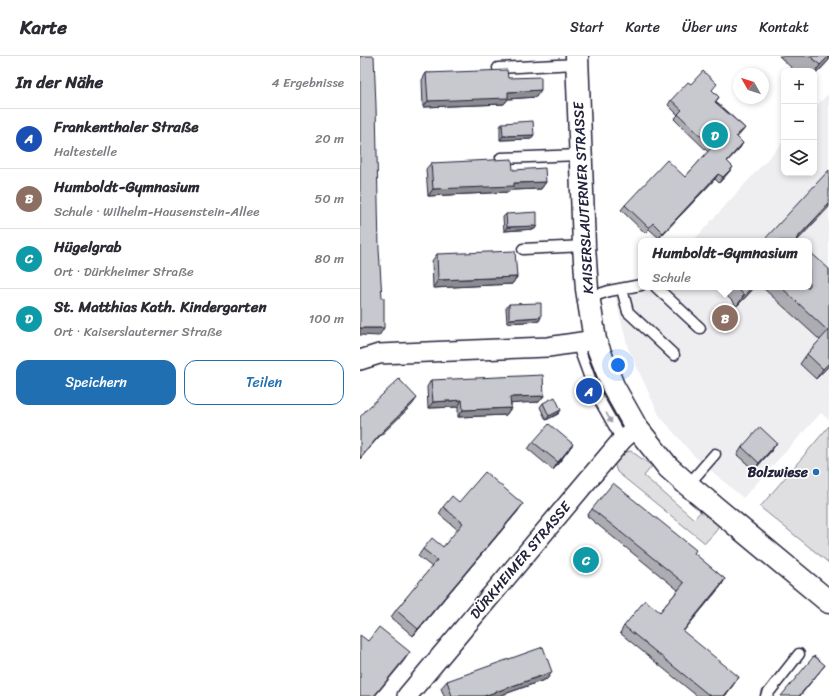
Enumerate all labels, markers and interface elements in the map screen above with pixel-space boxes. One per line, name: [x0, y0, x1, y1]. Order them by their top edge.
text: Karte: [20, 11, 67, 44]
text: Start: [570, 15, 603, 40]
text: Karte: [625, 15, 660, 40]
text: Über uns: [682, 15, 737, 40]
text: Kontakt: [759, 15, 809, 40]
text: In der Nähe: [16, 67, 103, 97]
north arrow: [733, 68, 769, 104]
map controls: [781, 68, 817, 176]
button: +: [781, 68, 817, 104]
text: 4 Ergebnisse: [272, 71, 344, 94]
street label: KAISERSLAUTERNER STRASSE: [566, 100, 601, 295]
button: −: [781, 104, 817, 140]
text: Frankenthaler Straße: [54, 114, 198, 140]
pin: D: [702, 120, 728, 150]
text: A: [25, 127, 33, 150]
text: 20 m: [315, 127, 344, 150]
text: Haltestelle: [54, 140, 117, 163]
button: layers: [781, 140, 817, 176]
text: Humboldt-Gymnasium: [54, 174, 200, 200]
text: B: [25, 187, 33, 210]
text: 50 m: [314, 187, 344, 210]
text: Schule · Wilhelm-Hausenstein-Allee: [54, 200, 260, 223]
text: Hügelgrab: [54, 234, 122, 260]
popup: [638, 238, 812, 290]
text: Humboldt-Gymnasium: [652, 240, 798, 266]
text: C: [25, 247, 33, 270]
text: 80 m: [315, 247, 344, 270]
text: Ort · Dürkheimer Straße: [54, 260, 194, 283]
text: Schule: [652, 266, 691, 289]
text: St. Matthias Kath. Kindergarten: [54, 294, 267, 320]
pin: B: [712, 303, 738, 333]
text: D: [25, 307, 33, 330]
text: 100 m: [309, 307, 344, 330]
text: Ort · Kaiserslauterner Straße: [54, 320, 222, 343]
your location: [608, 355, 628, 375]
button: Speichern: [16, 360, 176, 405]
button: Teilen: [184, 360, 344, 405]
pin: A: [576, 376, 602, 406]
one-way arrow: [606, 412, 612, 424]
place label: Bolzwiese: [747, 460, 809, 485]
marker: Bolzwiese: [811, 467, 821, 477]
street label: DÜRKHEIMER STRASSE: [463, 495, 578, 625]
pin: C: [573, 545, 599, 575]

